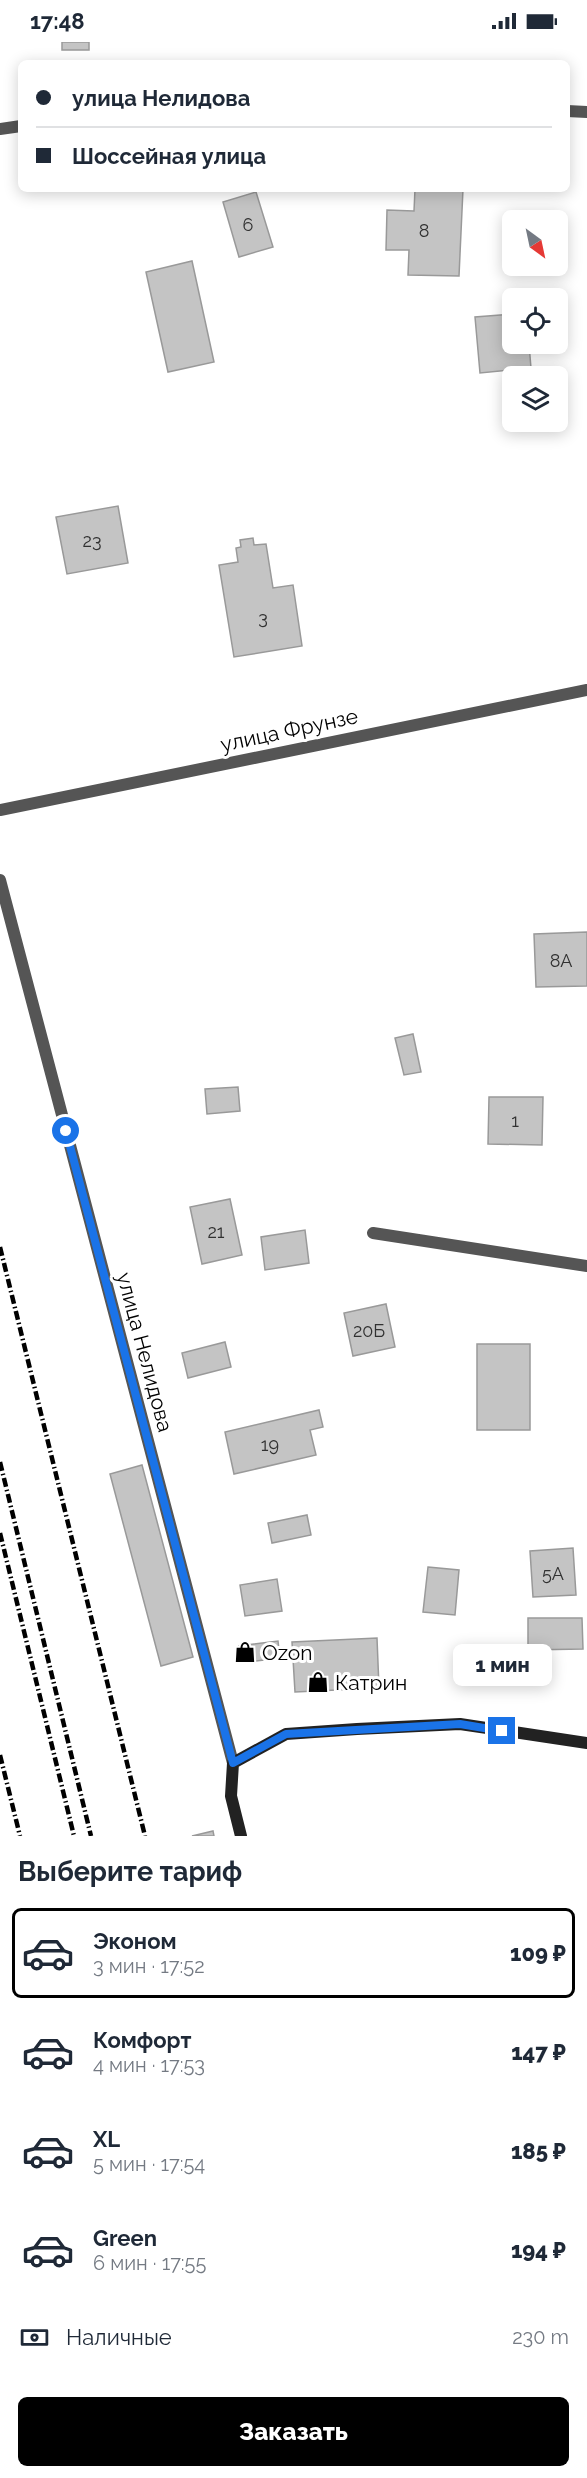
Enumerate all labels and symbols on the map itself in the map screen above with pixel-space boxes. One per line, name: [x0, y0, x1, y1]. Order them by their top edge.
north arrow: [502, 210, 568, 276]
house number: 6: [243, 214, 254, 235]
house number: 8: [419, 220, 429, 241]
house number: 23: [83, 530, 102, 551]
house number: 3: [258, 607, 268, 628]
street label: улица Фрунзе: [218, 703, 360, 757]
house number: 8А: [550, 950, 572, 971]
house number: 1: [511, 1110, 519, 1131]
route start: [52, 1117, 79, 1144]
house number: 21: [207, 1221, 225, 1242]
street label: улица Нелидова: [112, 1269, 178, 1435]
house number: 20Б: [353, 1320, 385, 1341]
house number: 19: [261, 1434, 279, 1455]
house number: 5А: [542, 1563, 564, 1584]
shop icon: Ozon: [233, 1640, 257, 1664]
place label: Ozon: [262, 1640, 313, 1665]
callout: 1 мин: [452, 1644, 552, 1686]
shop icon: Катрин: [306, 1670, 330, 1694]
place label: Катрин: [335, 1670, 407, 1695]
route end: [488, 1717, 515, 1744]

